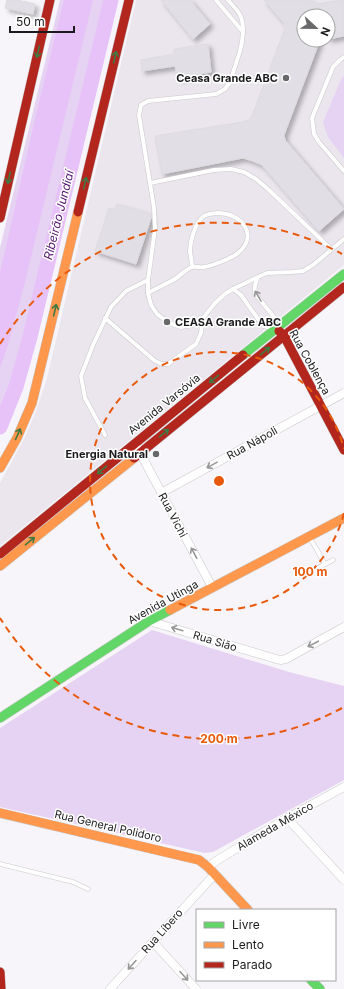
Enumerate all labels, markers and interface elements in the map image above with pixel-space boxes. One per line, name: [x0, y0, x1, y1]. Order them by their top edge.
scale bar: [10, 8, 74, 34]
north arrow: [296, 8, 336, 48]
text: 50 m: [16, 14, 45, 29]
text: N: [317, 25, 333, 38]
one-way arrow: [34, 45, 42, 58]
one-way arrow: [112, 50, 120, 63]
place label: Ceasa Grande ABC: [176, 71, 278, 85]
marker: Ceasa Grande ABC: [281, 73, 291, 83]
water label: Ribeirão Jundiaí: [40, 167, 77, 261]
one-way arrow: [5, 171, 13, 184]
one-way arrow: [82, 177, 90, 190]
one-way arrow: [253, 290, 262, 301]
one-way arrow: [52, 303, 60, 316]
place label: CEASA Grande ABC: [175, 315, 281, 329]
marker: CEASA Grande ABC: [162, 317, 172, 327]
street label: Rua Coblença: [286, 327, 334, 397]
one-way arrow: [260, 347, 271, 356]
street label: Avenida Varsóvia: [125, 371, 203, 437]
one-way arrow: [208, 375, 219, 384]
street label: Rua Nápoli: [224, 423, 280, 463]
one-way arrow: [15, 428, 22, 440]
one-way arrow: [158, 428, 169, 437]
place label: Energia Natural: [65, 447, 148, 461]
marker: Energia Natural: [151, 449, 161, 459]
one-way arrow: [206, 461, 218, 469]
one-way arrow: [96, 466, 107, 474]
centre of rings: [212, 474, 226, 488]
street label: Rua Vichi: [155, 490, 191, 540]
one-way arrow: [25, 537, 36, 546]
one-way arrow: [189, 547, 197, 559]
text: 100 m: [292, 564, 328, 579]
street label: Avenida Utinga: [125, 577, 201, 627]
one-way arrow: [170, 625, 183, 632]
street label: Rua Sião: [191, 628, 239, 654]
one-way arrow: [307, 641, 319, 649]
text: 200 m: [200, 731, 238, 746]
street label: Alameda México: [234, 798, 316, 854]
street label: Rua General Polidoro: [53, 807, 163, 845]
street label: Rua Líbero: [138, 905, 186, 956]
legend: [196, 909, 336, 981]
text: Livre: [232, 917, 260, 932]
text: Lento: [232, 937, 264, 952]
text: Parado: [232, 957, 272, 972]
one-way arrow: [127, 960, 137, 970]
one-way arrow: [179, 971, 188, 981]

